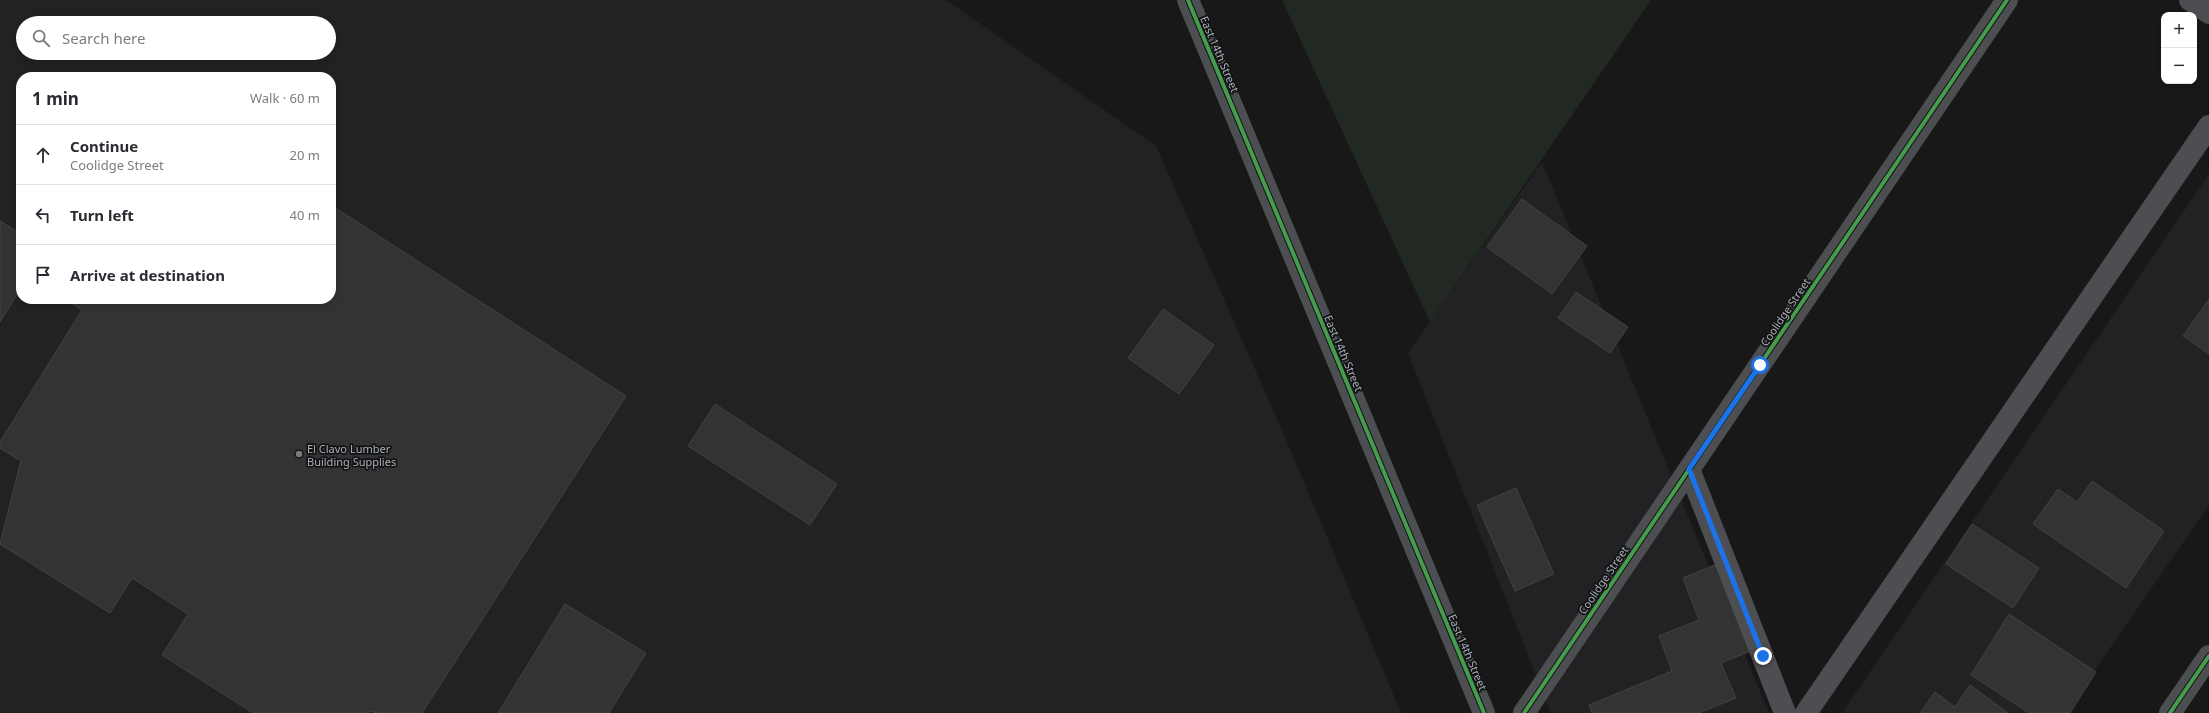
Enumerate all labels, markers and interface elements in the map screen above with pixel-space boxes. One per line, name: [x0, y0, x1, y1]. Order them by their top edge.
map controls: [2161, 12, 2197, 84]
button: +: [2161, 12, 2197, 48]
street label: East 14th Street: [1197, 14, 1243, 94]
search box: [16, 16, 336, 60]
icon: search: [30, 27, 52, 49]
text: Search here: [62, 28, 145, 48]
button: −: [2161, 48, 2197, 84]
text: 1 min: [32, 87, 79, 110]
text: Walk · 60 m: [250, 89, 320, 107]
text: Continue: [70, 136, 138, 156]
icon: ahead: [32, 144, 54, 166]
text: 20 m: [290, 146, 320, 164]
text: Coolidge Street: [70, 156, 164, 174]
icon: left: [32, 204, 54, 226]
text: Turn left: [70, 205, 134, 225]
text: 40 m: [290, 206, 320, 224]
icon: arrive: [32, 264, 54, 286]
text: Arrive at destination: [70, 265, 225, 285]
street label: Coolidge Street: [1757, 275, 1813, 349]
street label: East 14th Street: [1321, 313, 1367, 393]
route start: [1751, 356, 1769, 374]
place label: El Clavo Lumber Building Supplies: [307, 441, 396, 469]
marker: El Clavo Lumber Building Supplies: [294, 449, 304, 459]
street label: Coolidge Street: [1575, 543, 1631, 617]
street label: East 14th Street: [1445, 612, 1491, 692]
route end: [1754, 647, 1772, 665]

